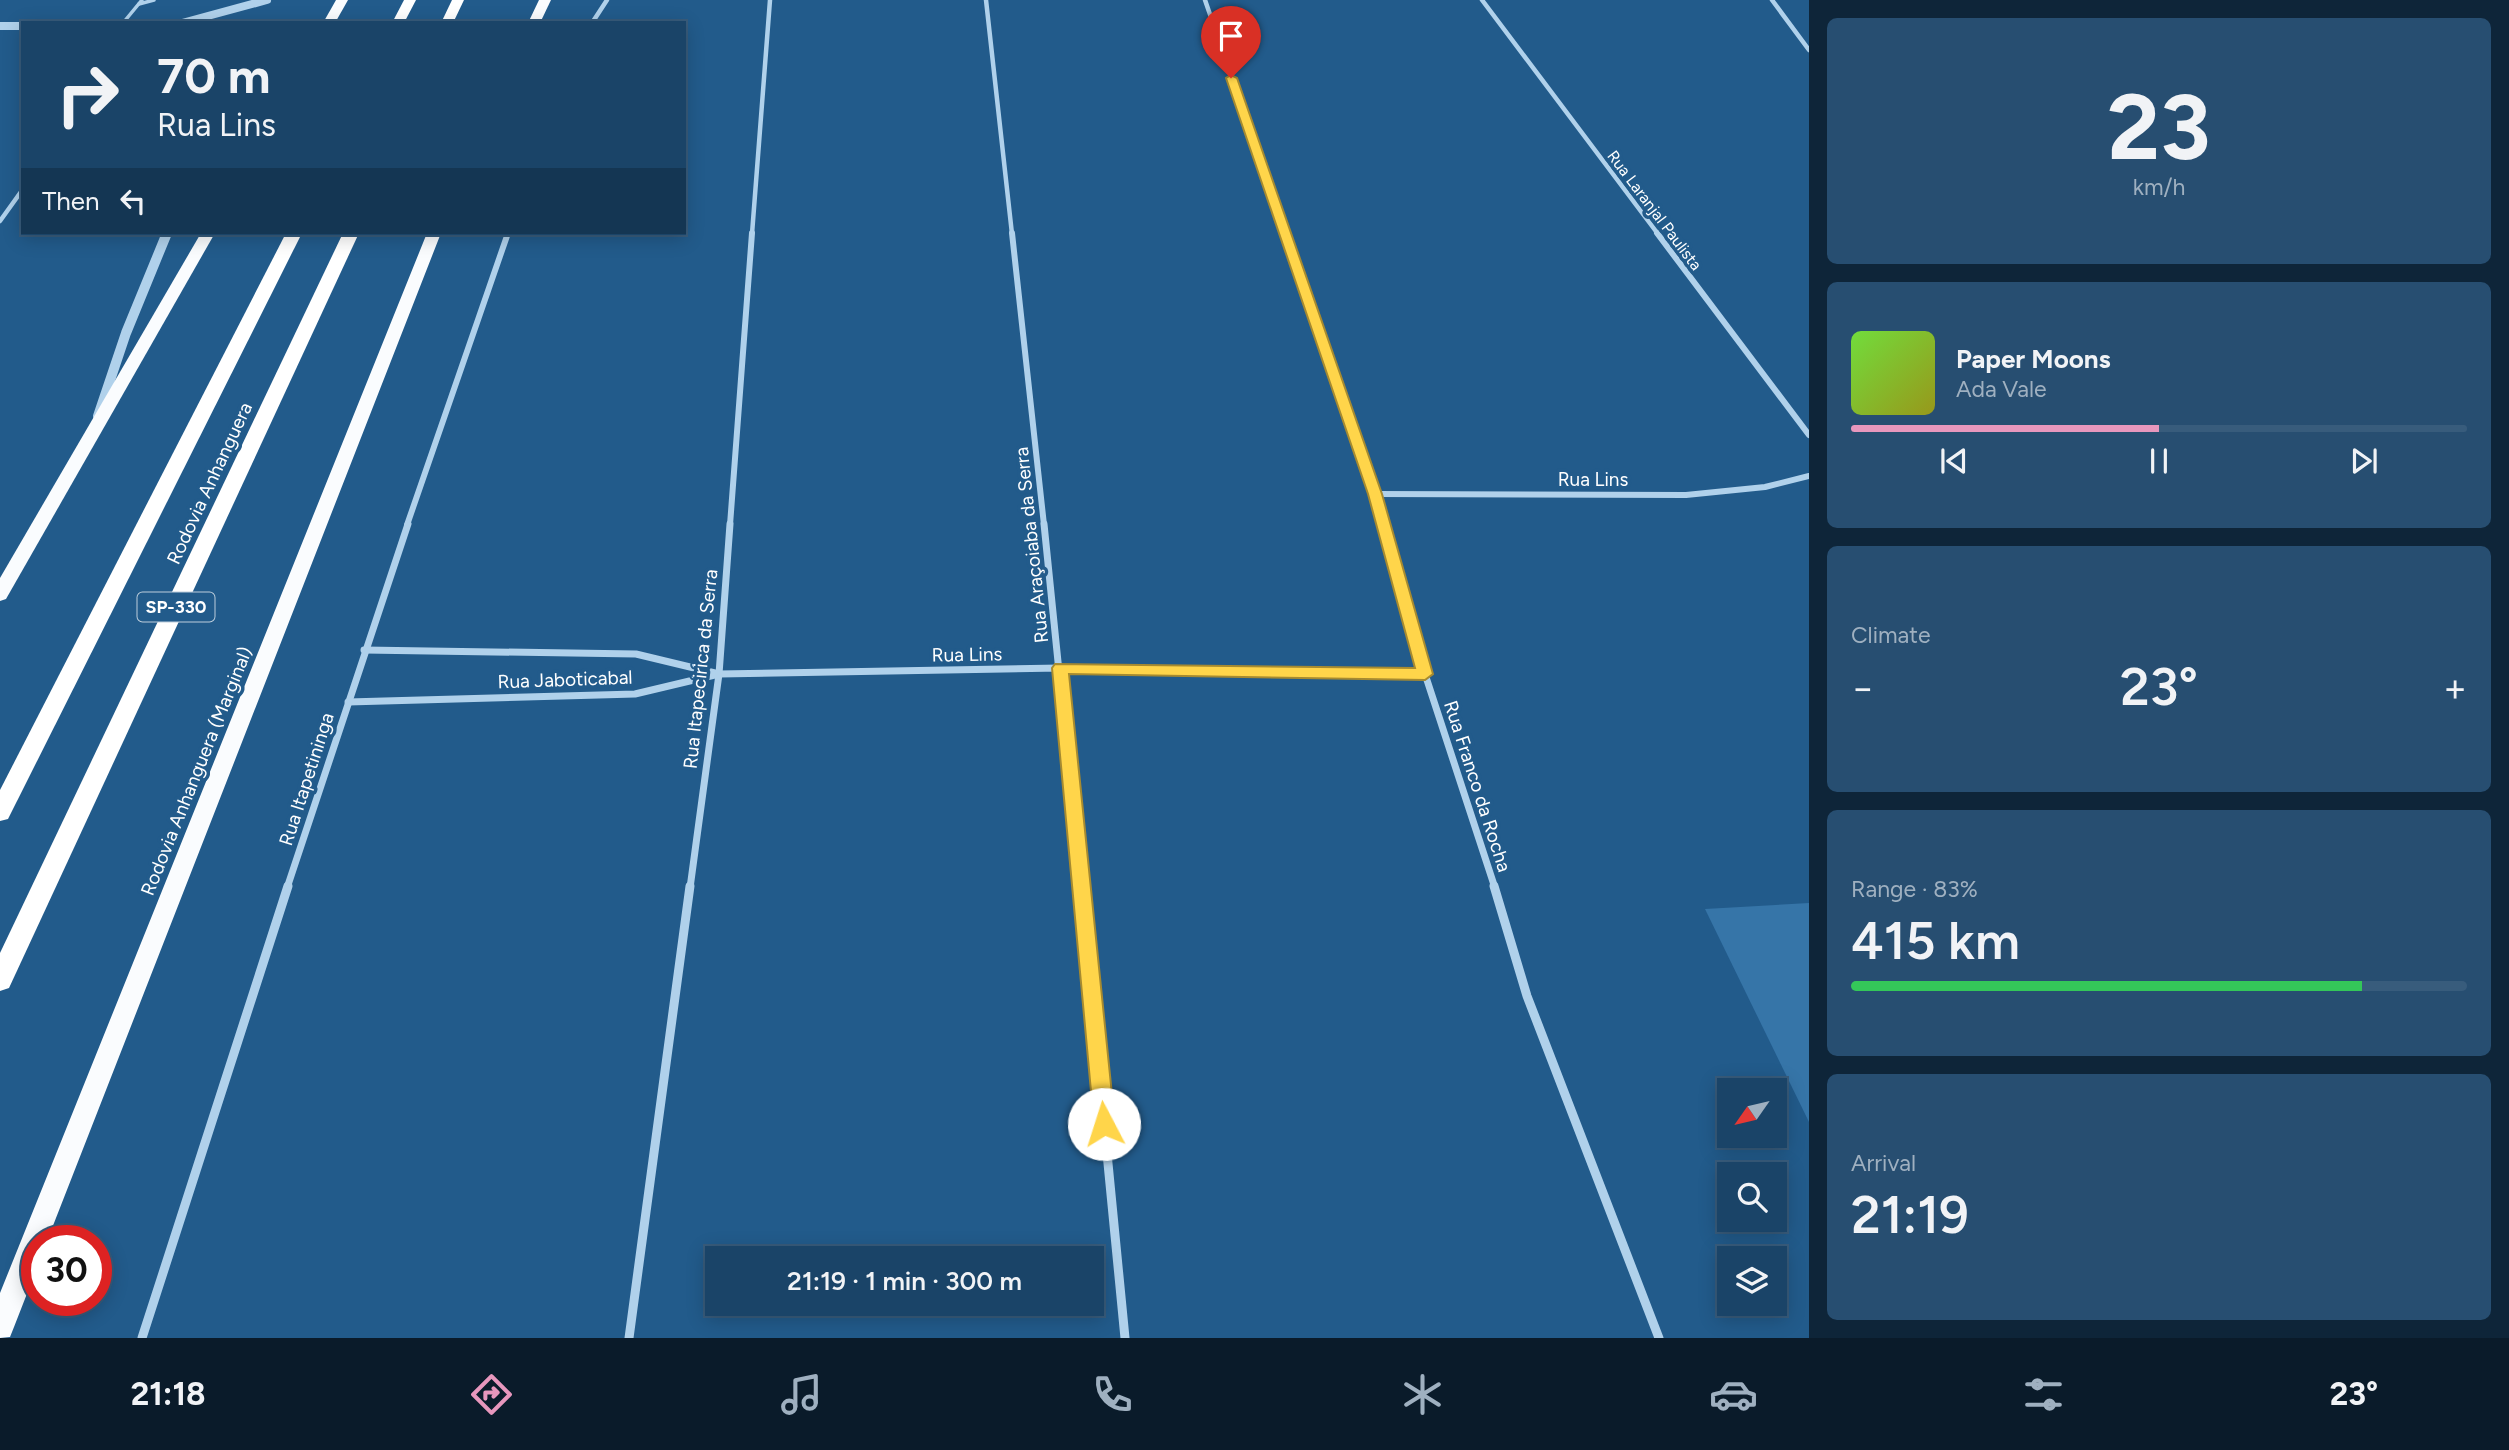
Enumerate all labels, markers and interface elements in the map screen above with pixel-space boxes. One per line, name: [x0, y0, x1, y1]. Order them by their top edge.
pin: [1201, 6, 1261, 78]
icon: arrive: [1212, 17, 1250, 55]
text: 70 m: [157, 46, 270, 105]
icon: right: [42, 49, 133, 140]
text: 23: [2107, 73, 2211, 182]
text: Rua Lins: [157, 106, 276, 144]
street label: Rua Laranjal Paulista: [1603, 147, 1706, 274]
text: km/h: [2133, 173, 2185, 201]
icon: left: [114, 182, 152, 220]
text: Then: [42, 185, 100, 217]
text: Paper Moons: [1956, 343, 2111, 375]
text: Ada Vale: [1956, 375, 2047, 403]
street label: Rodovia Anhanguera: [162, 399, 257, 568]
icon: previous: [1935, 442, 1973, 480]
icon: pause: [2140, 442, 2178, 480]
icon: next: [2345, 442, 2383, 480]
street label: Rua Araçoiaba da Serra: [1010, 446, 1053, 644]
street label: Rua Lins: [1558, 468, 1628, 491]
street label: Rua Itapecirica da Serra: [679, 568, 722, 770]
road number: SP-330: [138, 592, 214, 622]
text: Climate: [1851, 621, 1930, 649]
street label: Rua Lins: [932, 642, 1003, 667]
street label: Rodovia Anhanguera (Marginal): [136, 643, 257, 899]
text: 23°: [2120, 656, 2198, 718]
text: −: [1851, 665, 1875, 711]
text: +: [2443, 665, 2467, 711]
street label: Rua Jaboticabal: [497, 666, 633, 693]
street label: Rua Franco da Rocha: [1439, 698, 1516, 875]
street label: Rua Itapetininga: [274, 710, 339, 849]
text: Range · 83%: [1851, 875, 1978, 903]
text: 415 km: [1851, 910, 2020, 972]
north arrow: [1717, 1078, 1787, 1148]
map controls: [1717, 1078, 1787, 1316]
position arrow: [1067, 1087, 1141, 1161]
text: Arrival: [1851, 1149, 1916, 1177]
button: search: [1717, 1162, 1787, 1232]
text: 21:19: [1851, 1184, 1969, 1246]
speed limit sign: 30: [21, 1225, 112, 1316]
button: layers: [1717, 1246, 1787, 1316]
text: 21:19 · 1 min · 300 m: [787, 1265, 1022, 1297]
icon: directions: [467, 1370, 516, 1419]
icon: music: [777, 1370, 826, 1419]
icon: phone: [1088, 1370, 1137, 1419]
icon: climate: [1398, 1370, 1447, 1419]
icon: car: [1709, 1370, 1758, 1419]
icon: filters: [2019, 1370, 2068, 1419]
text: 21:18: [131, 1375, 206, 1413]
text: 23°: [2330, 1375, 2378, 1413]

